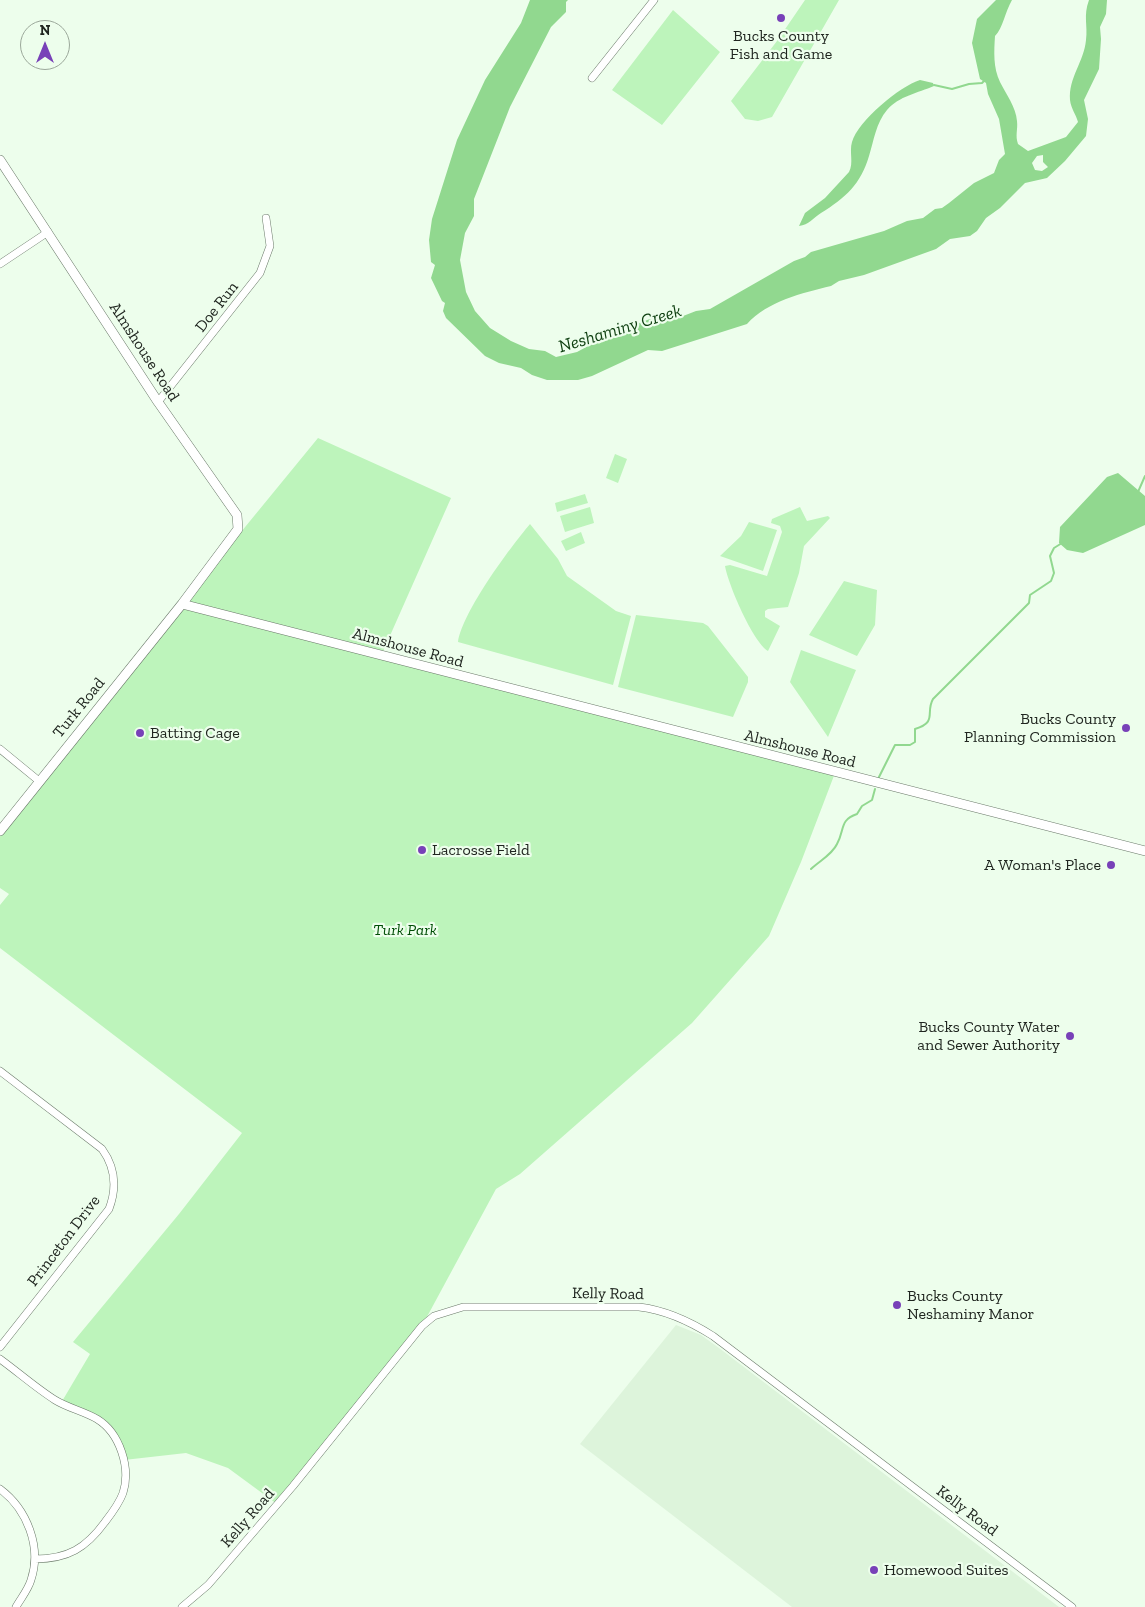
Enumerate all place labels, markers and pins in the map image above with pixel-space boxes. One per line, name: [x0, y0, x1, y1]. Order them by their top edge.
marker: Bucks County Fish and Game: [775, 12, 787, 24]
place label: Bucks County Fish and Game: [730, 26, 832, 64]
place label: Bucks County Planning Commission: [964, 709, 1116, 747]
marker: Bucks County Planning Commission: [1120, 722, 1132, 734]
place label: Batting Cage: [150, 723, 240, 743]
marker: Batting Cage: [134, 727, 146, 739]
place label: Lacrosse Field: [432, 840, 530, 860]
marker: Lacrosse Field: [416, 844, 428, 856]
place label: A Woman's Place: [984, 855, 1101, 875]
marker: A Woman's Place: [1105, 859, 1117, 871]
place label: Bucks County Water and Sewer Authority: [917, 1017, 1060, 1055]
marker: Bucks County Water and Sewer Authority: [1064, 1030, 1076, 1042]
place label: Bucks County Neshaminy Manor: [907, 1286, 1034, 1324]
marker: Bucks County Neshaminy Manor: [891, 1299, 903, 1311]
place label: Homewood Suites: [884, 1560, 1008, 1580]
marker: Homewood Suites: [868, 1564, 880, 1576]

